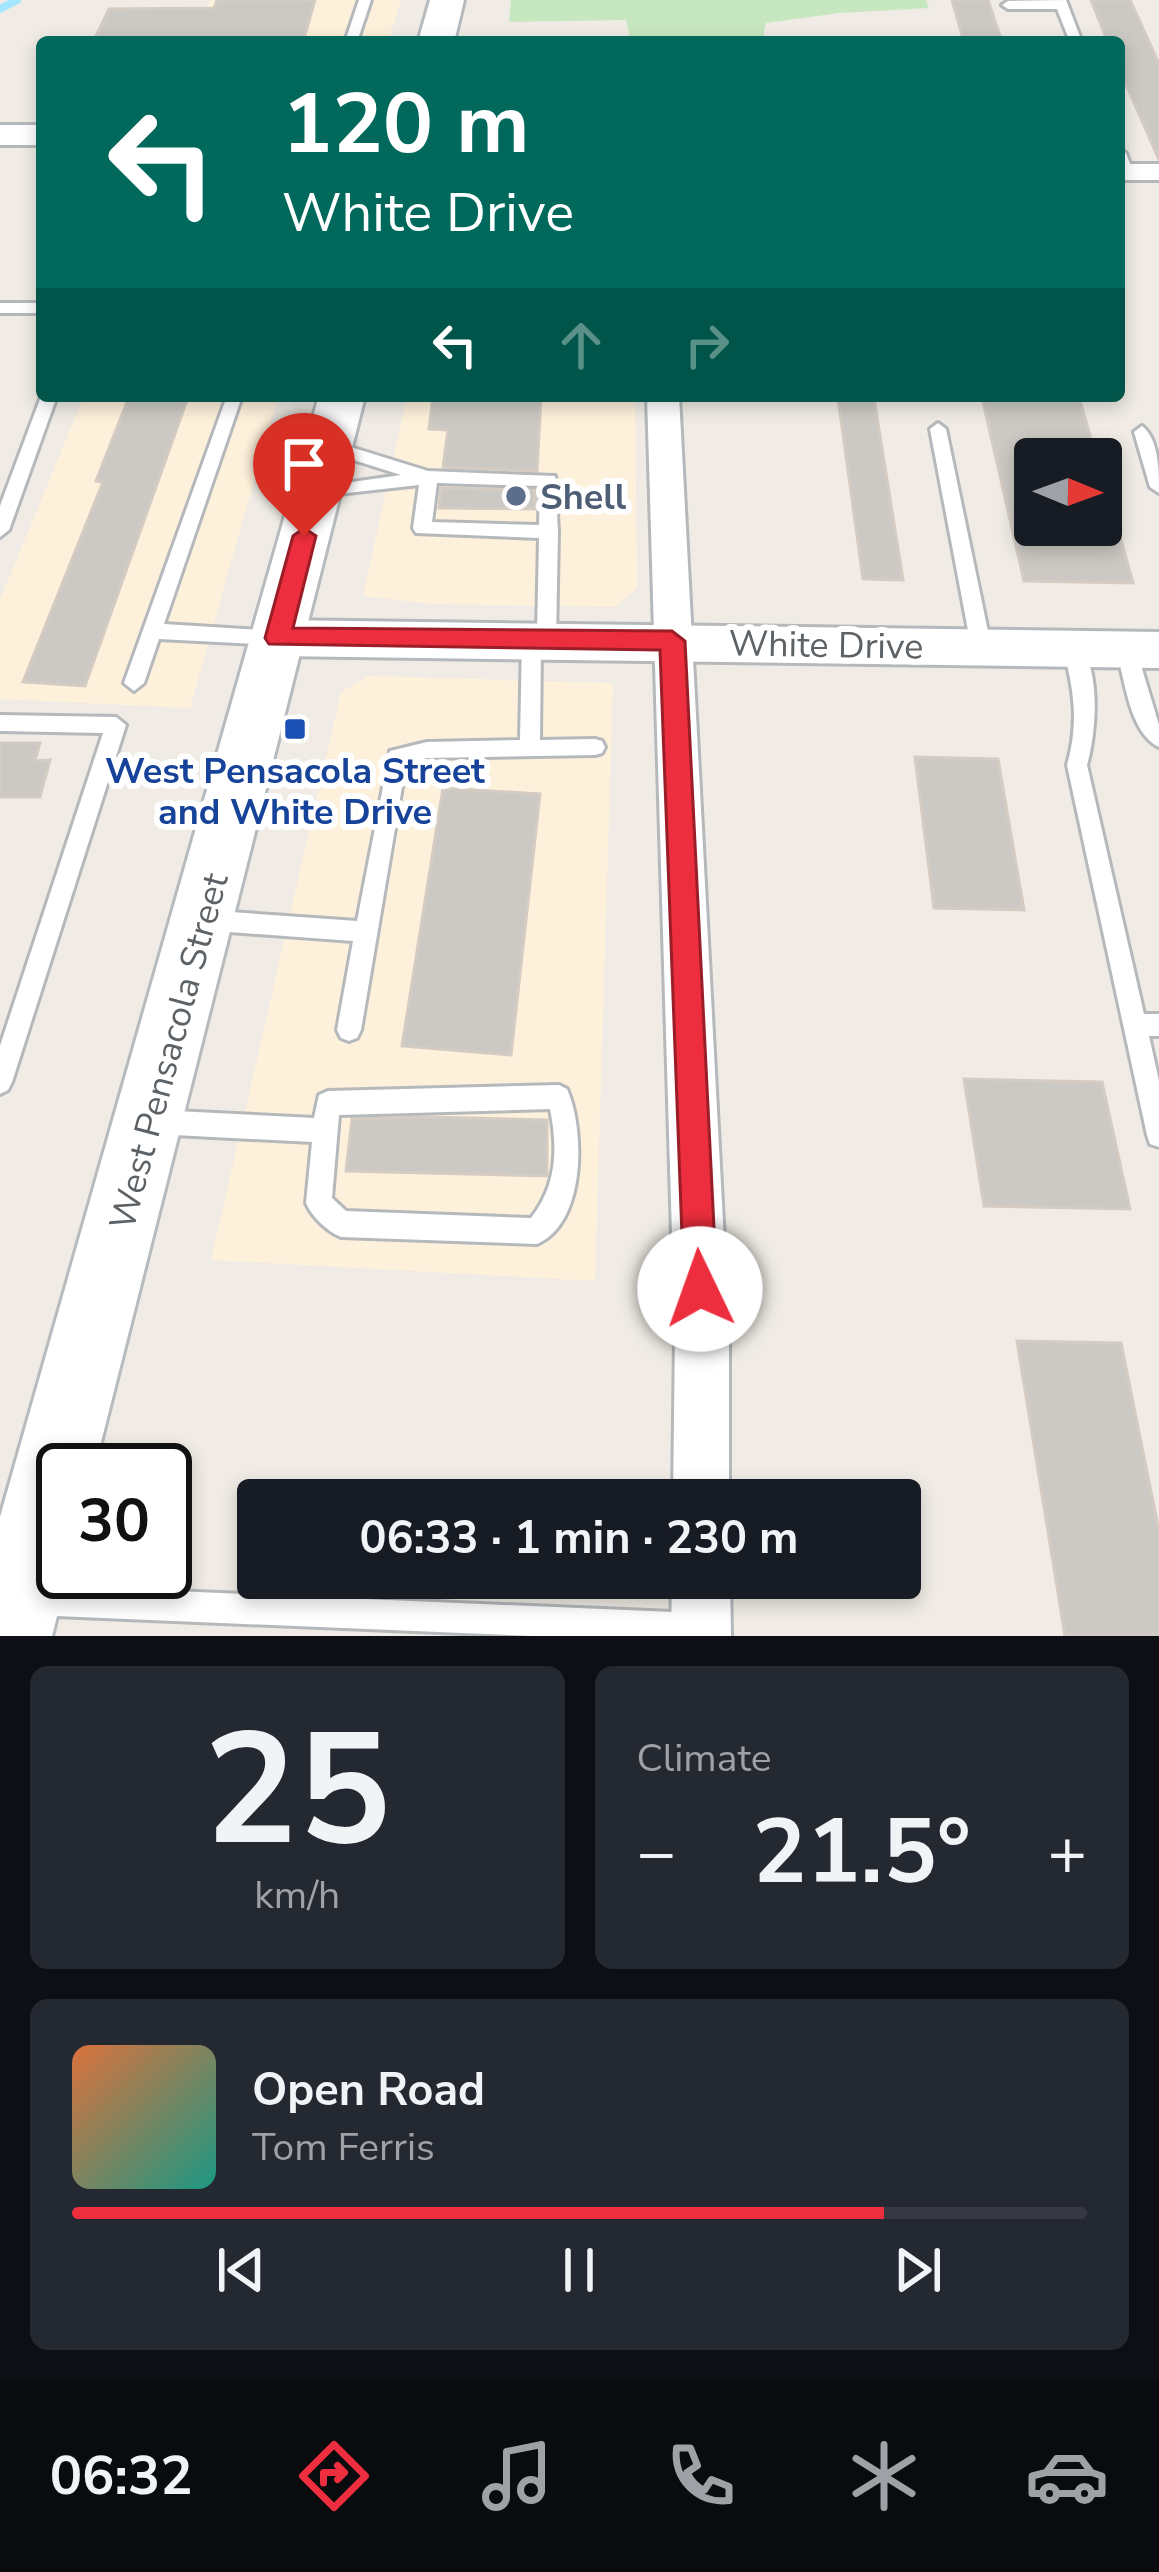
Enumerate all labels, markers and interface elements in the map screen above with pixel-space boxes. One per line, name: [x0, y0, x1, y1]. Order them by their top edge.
text: 120 m: [282, 67, 530, 182]
icon: left: [84, 84, 240, 240]
text: White Drive: [282, 176, 574, 250]
icon: left: [422, 312, 488, 378]
icon: ahead: [548, 312, 614, 378]
icon: right: [674, 312, 740, 378]
pin: [253, 413, 355, 536]
icon: arrive: [271, 431, 337, 497]
north arrow: [1014, 438, 1122, 546]
map controls: [1014, 438, 1122, 546]
place label: Shell: [540, 473, 627, 522]
marker: Shell: [503, 483, 529, 509]
street label: White Drive: [728, 619, 924, 672]
marker: West Pensacola Street and White Drive: [282, 716, 308, 742]
place label: West Pensacola Street and White Drive: [105, 747, 485, 837]
street label: West Pensacola Street: [98, 867, 241, 1235]
position arrow: [637, 1226, 763, 1352]
speed limit sign: 30: [36, 1443, 192, 1599]
text: 06:33 · 1 min · 230 m: [359, 1508, 799, 1569]
text: 25: [204, 1684, 391, 1897]
text: Climate: [637, 1732, 772, 1785]
text: 21.5°: [753, 1791, 971, 1914]
text: −: [637, 1808, 676, 1898]
text: +: [1047, 1808, 1087, 1898]
text: km/h: [254, 1869, 340, 1922]
text: Open Road: [252, 2060, 485, 2121]
text: Tom Ferris: [252, 2121, 435, 2174]
icon: previous: [208, 2237, 274, 2303]
icon: pause: [546, 2237, 612, 2303]
icon: next: [885, 2237, 951, 2303]
icon: directions: [292, 2434, 376, 2518]
icon: music: [475, 2434, 559, 2518]
icon: phone: [659, 2434, 743, 2518]
icon: climate: [842, 2434, 926, 2518]
icon: car: [1025, 2434, 1109, 2518]
text: 06:32: [50, 2439, 193, 2513]

